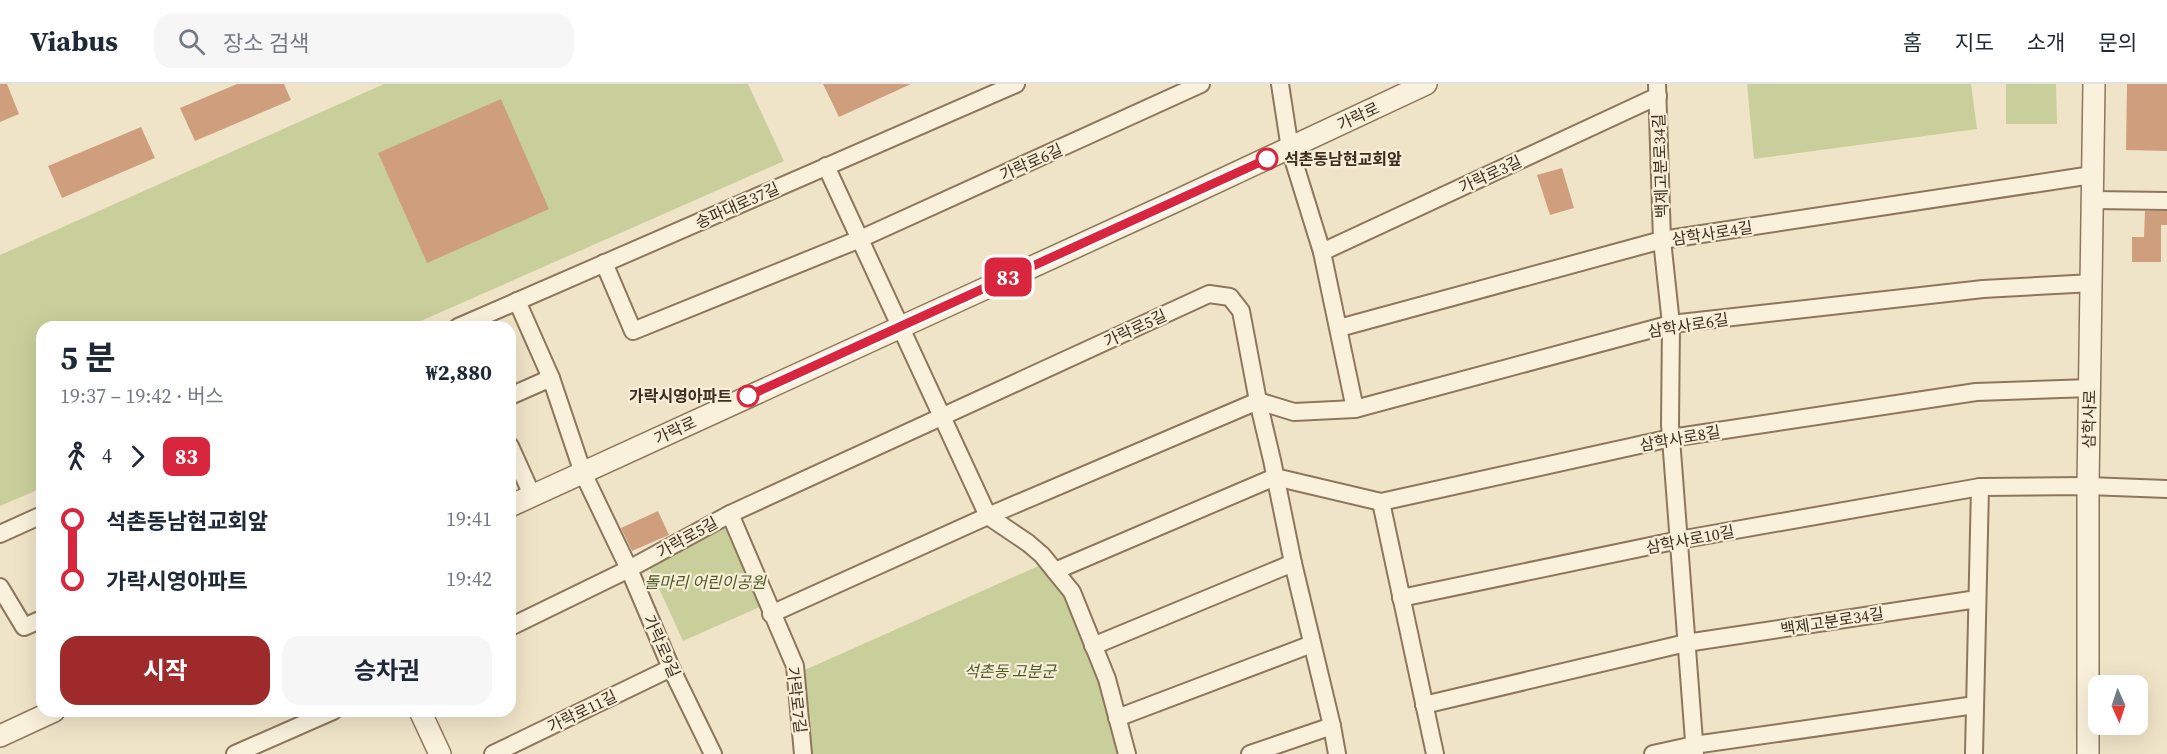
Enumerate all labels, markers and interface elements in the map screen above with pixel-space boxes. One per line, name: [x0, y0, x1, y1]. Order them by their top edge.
search box: [154, 14, 574, 68]
text: Viabus: [30, 22, 118, 60]
icon: search: [175, 25, 208, 58]
text: 장소 검색: [223, 28, 309, 58]
text: 홈: [1903, 28, 1922, 57]
text: 지도: [1955, 28, 1994, 57]
text: 소개: [2027, 28, 2065, 57]
text: 문의: [2098, 28, 2137, 57]
street label: 가락로: [1333, 97, 1383, 135]
street label: 백제고분로34길: [1647, 113, 1673, 219]
street label: 가락로6길: [996, 138, 1066, 186]
marker: 석촌동남현교회앞: [1256, 148, 1278, 170]
place label: 석촌동남현교회앞: [1284, 148, 1402, 170]
street label: 가락로3길: [1455, 150, 1525, 198]
street label: 송파대로37길: [692, 177, 782, 233]
street label: 삼학사로4길: [1670, 216, 1754, 250]
line badge: 83: [981, 258, 1035, 296]
text: 83: [997, 263, 1019, 292]
street label: 가락로5길: [1100, 304, 1170, 352]
street label: 삼학사로6길: [1646, 308, 1730, 342]
text: 5 분: [60, 335, 115, 380]
text: ₩2,880: [426, 357, 492, 387]
text: 19:37 – 19:42 · 버스: [60, 382, 224, 410]
place label: 가락시영아파트: [629, 385, 732, 407]
marker: 가락시영아파트: [737, 385, 759, 407]
street label: 삼학사로: [2077, 389, 2101, 449]
street label: 가락로: [650, 411, 700, 449]
street label: 삼학사로8길: [1638, 420, 1722, 456]
icon: walk: [60, 440, 93, 473]
icon: forward: [121, 440, 154, 473]
text: 4: [102, 442, 112, 470]
text: 83: [175, 442, 198, 471]
text: 19:41: [446, 505, 492, 533]
text: 석촌동남현교회앞: [106, 506, 268, 536]
street label: 가락로5길: [652, 511, 722, 563]
street label: 삼학사로10길: [1644, 520, 1736, 558]
text: 19:42: [446, 565, 492, 593]
text: 가락시영아파트: [106, 566, 248, 596]
park label: 돌마리 어린이공원: [644, 571, 767, 593]
street label: 백제고분로34길: [1779, 602, 1885, 640]
street label: 가락로9길: [638, 611, 686, 681]
button: 시작: [60, 636, 270, 705]
button: 승차권: [282, 636, 492, 705]
park label: 석촌동 고분군: [964, 660, 1057, 682]
street label: 가락로7길: [782, 665, 812, 735]
north arrow: [2088, 675, 2148, 735]
map controls: [2088, 675, 2148, 735]
street label: 가락로11길: [544, 685, 620, 737]

